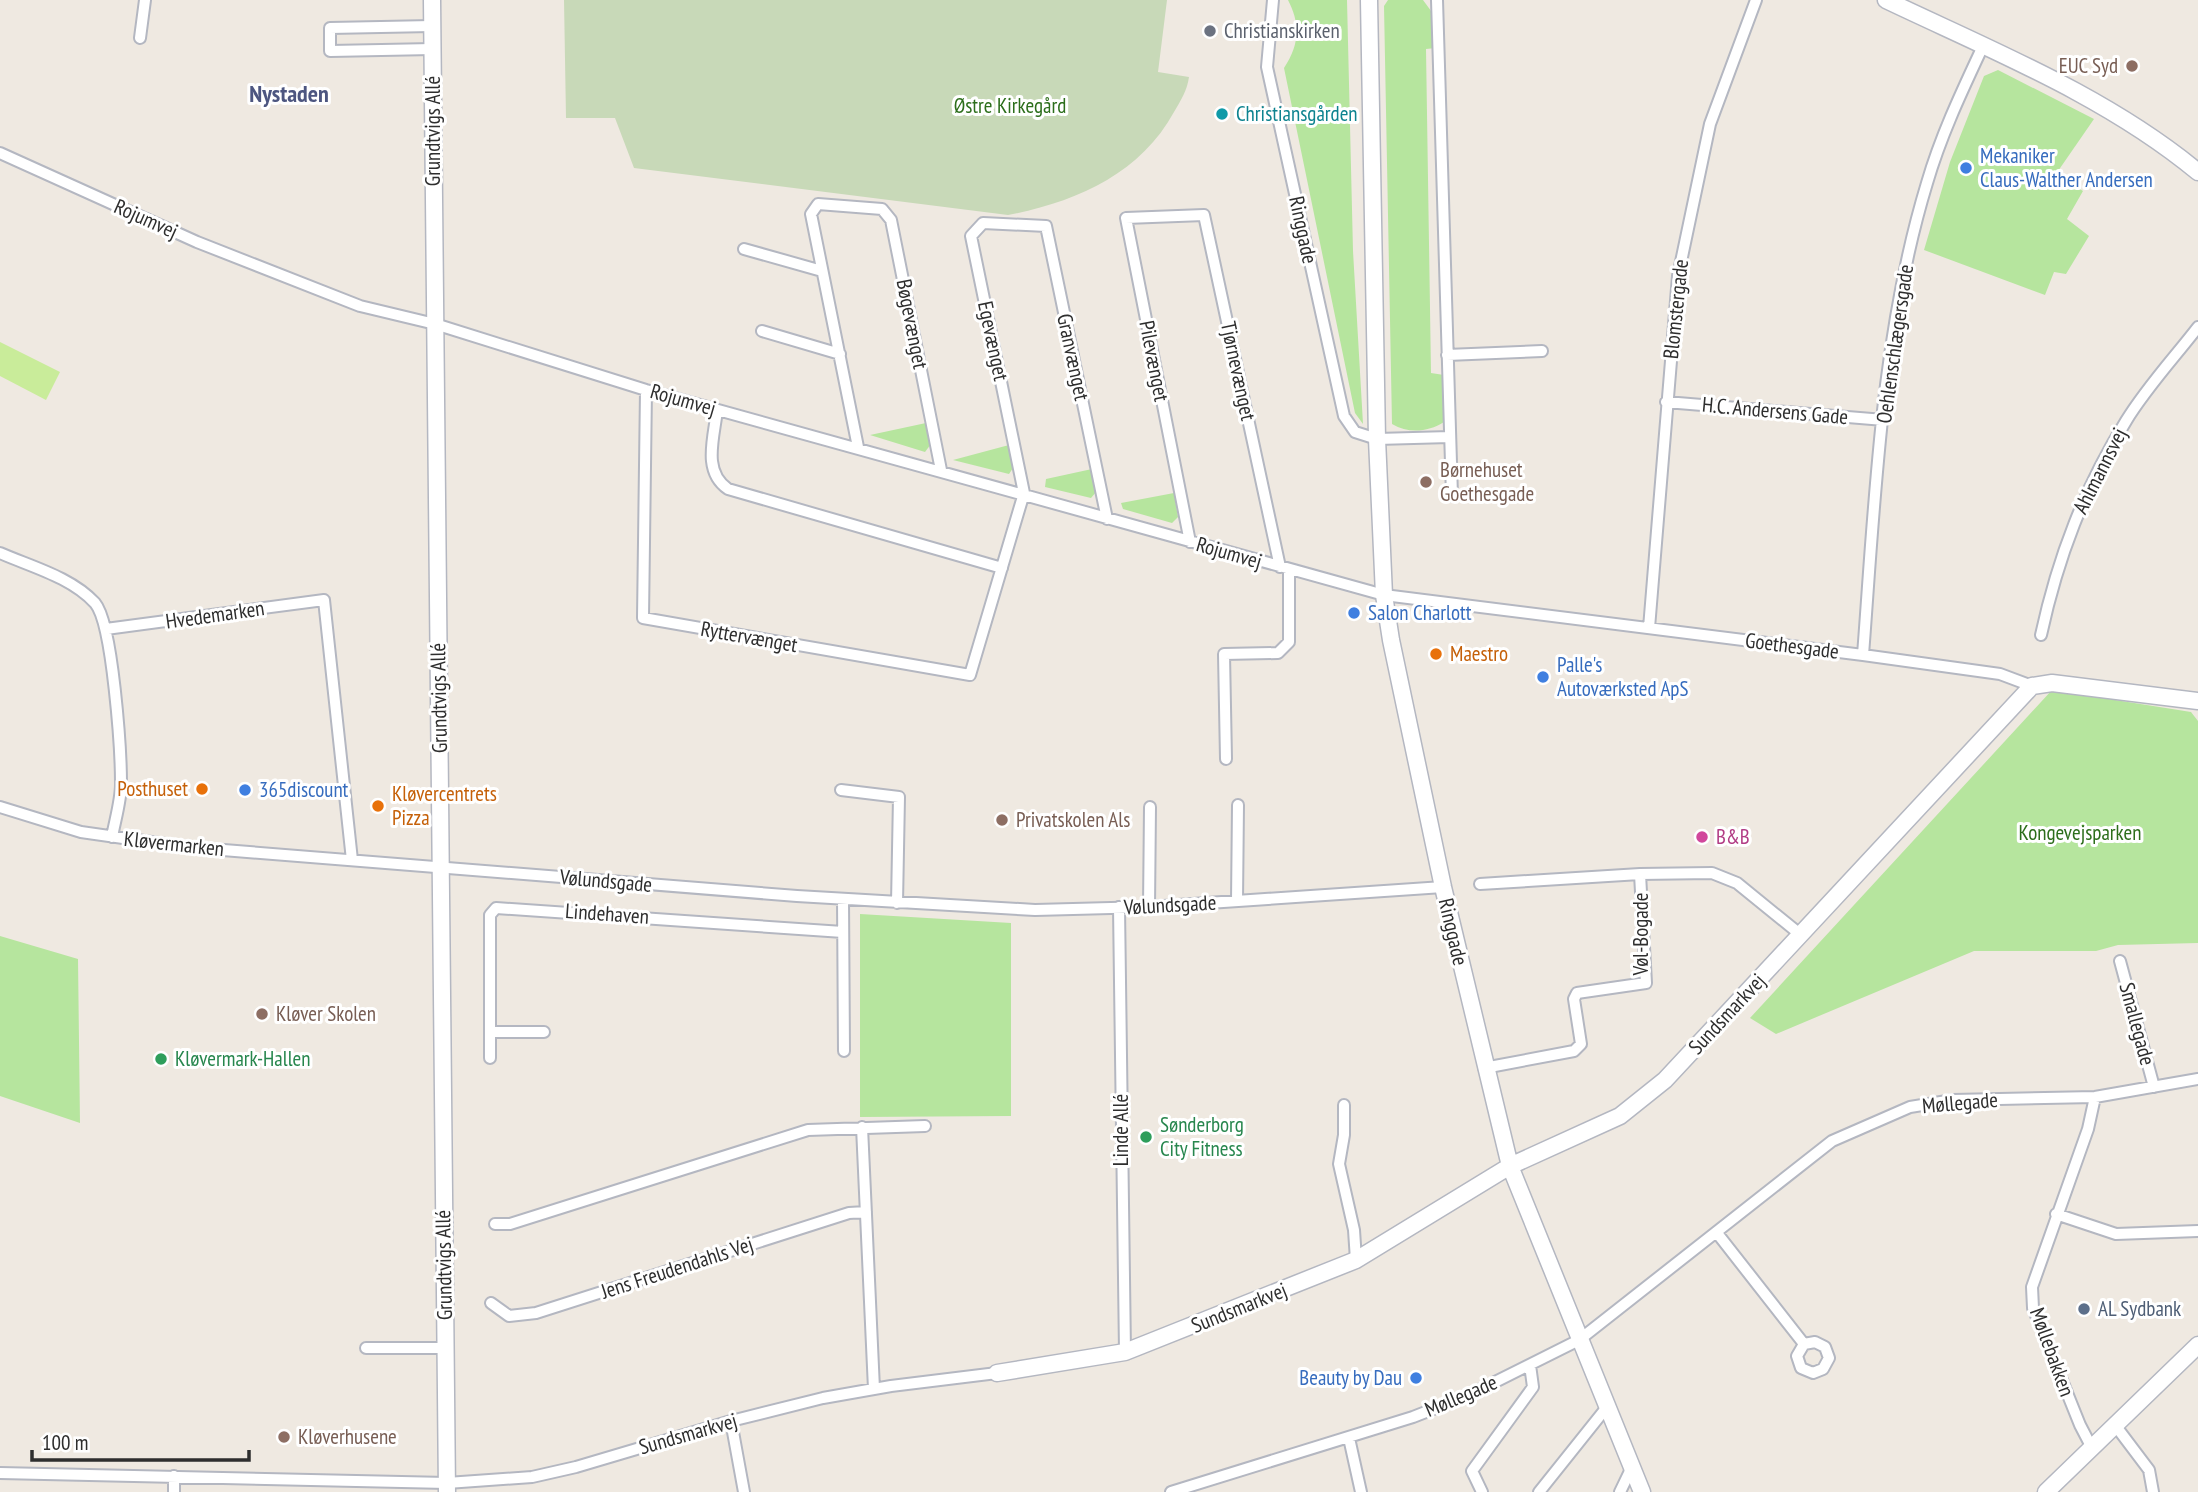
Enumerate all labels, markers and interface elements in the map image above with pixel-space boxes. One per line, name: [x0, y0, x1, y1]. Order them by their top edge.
place label: Christianskirken: [1224, 17, 1340, 44]
marker: Christianskirken: [1202, 23, 1218, 39]
place label: EUC Syd: [2059, 52, 2118, 79]
marker: EUC Syd: [2124, 58, 2140, 74]
street label: Grundtvigs Allé: [419, 76, 446, 186]
district label: Nystaden: [249, 78, 329, 109]
park label: Østre Kirkegård: [954, 92, 1066, 119]
place label: Christiansgården: [1236, 100, 1358, 127]
marker: Christiansgården: [1214, 106, 1230, 122]
place label: Mekaniker Claus-Walther Andersen: [1980, 142, 2153, 193]
marker: Mekaniker Claus-Walther Andersen: [1958, 160, 1974, 176]
street label: Rojumvej: [110, 193, 182, 244]
street label: Ringgade: [1283, 194, 1324, 266]
street label: Blomstergade: [1657, 258, 1694, 360]
street label: Oehlenschlægersgade: [1870, 263, 1919, 425]
street label: Bøgevænget: [891, 277, 934, 371]
street label: Egevænget: [972, 299, 1015, 383]
street label: Granvænget: [1051, 311, 1096, 403]
street label: Pilevænget: [1133, 318, 1176, 404]
street label: Tjørnevænget: [1215, 319, 1262, 423]
street label: Rojumvej: [647, 377, 719, 422]
street label: H.C. Andersens Gade: [1701, 391, 1849, 430]
street label: Ahlmannsvej: [2066, 423, 2133, 518]
place label: Børnehuset Goethesgade: [1440, 456, 1534, 507]
marker: Børnehuset Goethesgade: [1418, 474, 1434, 490]
street label: Rojumvej: [1193, 530, 1265, 575]
street label: Hvedemarken: [164, 594, 266, 635]
place label: Salon Charlott: [1368, 599, 1472, 626]
marker: Salon Charlott: [1346, 605, 1362, 621]
street label: Ryttervænget: [699, 615, 800, 658]
street label: Goethesgade: [1744, 626, 1840, 665]
place label: Maestro: [1450, 640, 1508, 667]
street label: Grundtvigs Allé: [424, 643, 453, 753]
marker: Maestro: [1428, 646, 1444, 662]
place label: Palle's Autoværksted ApS: [1557, 651, 1688, 702]
marker: Palle's Autoværksted ApS: [1535, 669, 1551, 685]
place label: Posthuset: [117, 775, 188, 802]
place label: 365discount: [259, 776, 349, 803]
place label: Kløvercentrets Pizza: [392, 780, 497, 831]
marker: Posthuset: [194, 781, 210, 797]
marker: 365discount: [237, 782, 253, 798]
marker: Kløvercentrets Pizza: [370, 798, 386, 814]
place label: Privatskolen Als: [1016, 806, 1130, 833]
marker: Privatskolen Als: [994, 812, 1010, 828]
park label: Kongevejsparken: [2019, 819, 2141, 846]
place label: B&B: [1716, 823, 1750, 850]
street label: Kløvermarken: [123, 825, 225, 862]
marker: B&B: [1694, 829, 1710, 845]
street label: Vølundsgade: [558, 863, 653, 898]
street label: Vølundsgade: [1122, 889, 1217, 920]
street label: Vøl-Bogade: [1627, 892, 1654, 977]
street label: Ringgade: [1433, 896, 1474, 968]
street label: Lindehaven: [564, 897, 650, 930]
street label: Sundsmarkvej: [1682, 968, 1771, 1060]
street label: Smallegade: [2113, 980, 2161, 1068]
place label: Kløver Skolen: [276, 1000, 376, 1027]
marker: Kløver Skolen: [254, 1006, 270, 1022]
place label: Kløvermark-Hallen: [175, 1045, 310, 1072]
marker: Kløvermark-Hallen: [153, 1051, 169, 1067]
street label: Møllegade: [1921, 1086, 1999, 1119]
street label: Linde Allé: [1107, 1094, 1134, 1166]
place label: Sønderborg City Fitness: [1160, 1111, 1244, 1162]
marker: Sønderborg City Fitness: [1138, 1129, 1154, 1145]
street label: Grundtvigs Allé: [429, 1210, 458, 1320]
street label: Jens Freudendahls Vej: [596, 1230, 756, 1305]
street label: Sundsmarkvej: [1187, 1276, 1291, 1339]
place label: AL Sydbank: [2098, 1295, 2181, 1322]
marker: AL Sydbank: [2076, 1301, 2092, 1317]
street label: Møllebakken: [2024, 1304, 2081, 1400]
place label: Beauty by Dau: [1299, 1364, 1402, 1391]
street label: Møllegade: [1421, 1368, 1501, 1423]
marker: Beauty by Dau: [1408, 1370, 1424, 1386]
street label: Sundsmarkvej: [636, 1407, 740, 1460]
scale bar: [32, 1418, 248, 1462]
place label: Kløverhusene: [298, 1423, 397, 1450]
text: 100 m: [42, 1429, 88, 1456]
marker: Kløverhusene: [276, 1429, 292, 1445]

